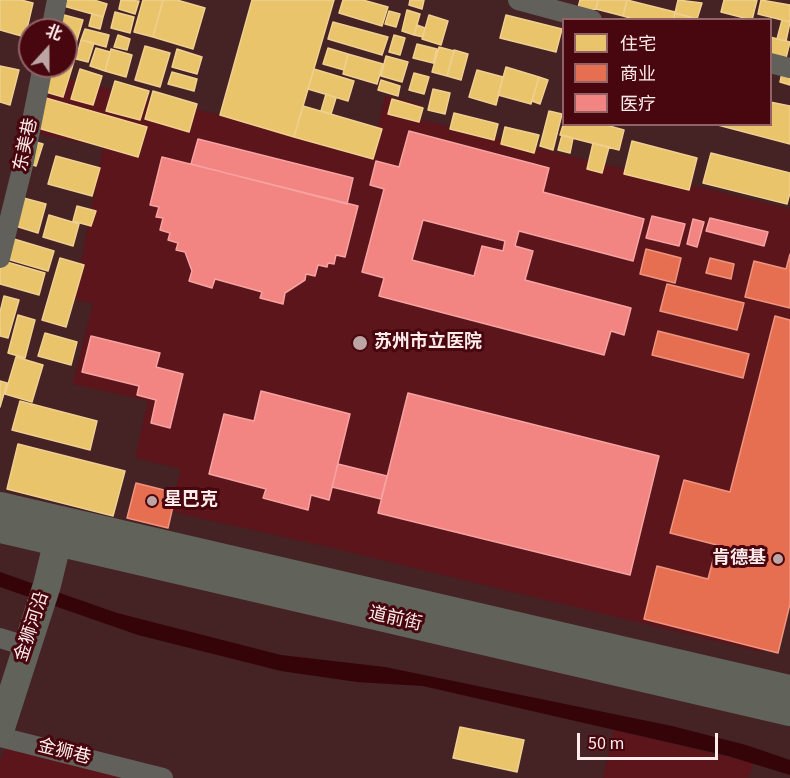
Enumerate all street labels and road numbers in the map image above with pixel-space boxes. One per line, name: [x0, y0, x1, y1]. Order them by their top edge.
street label: 东美巷: [11, 116, 43, 174]
street label: 金狮河沿: [12, 589, 54, 665]
street label: 道前街: [366, 603, 424, 637]
street label: 金狮巷: [35, 736, 93, 770]

